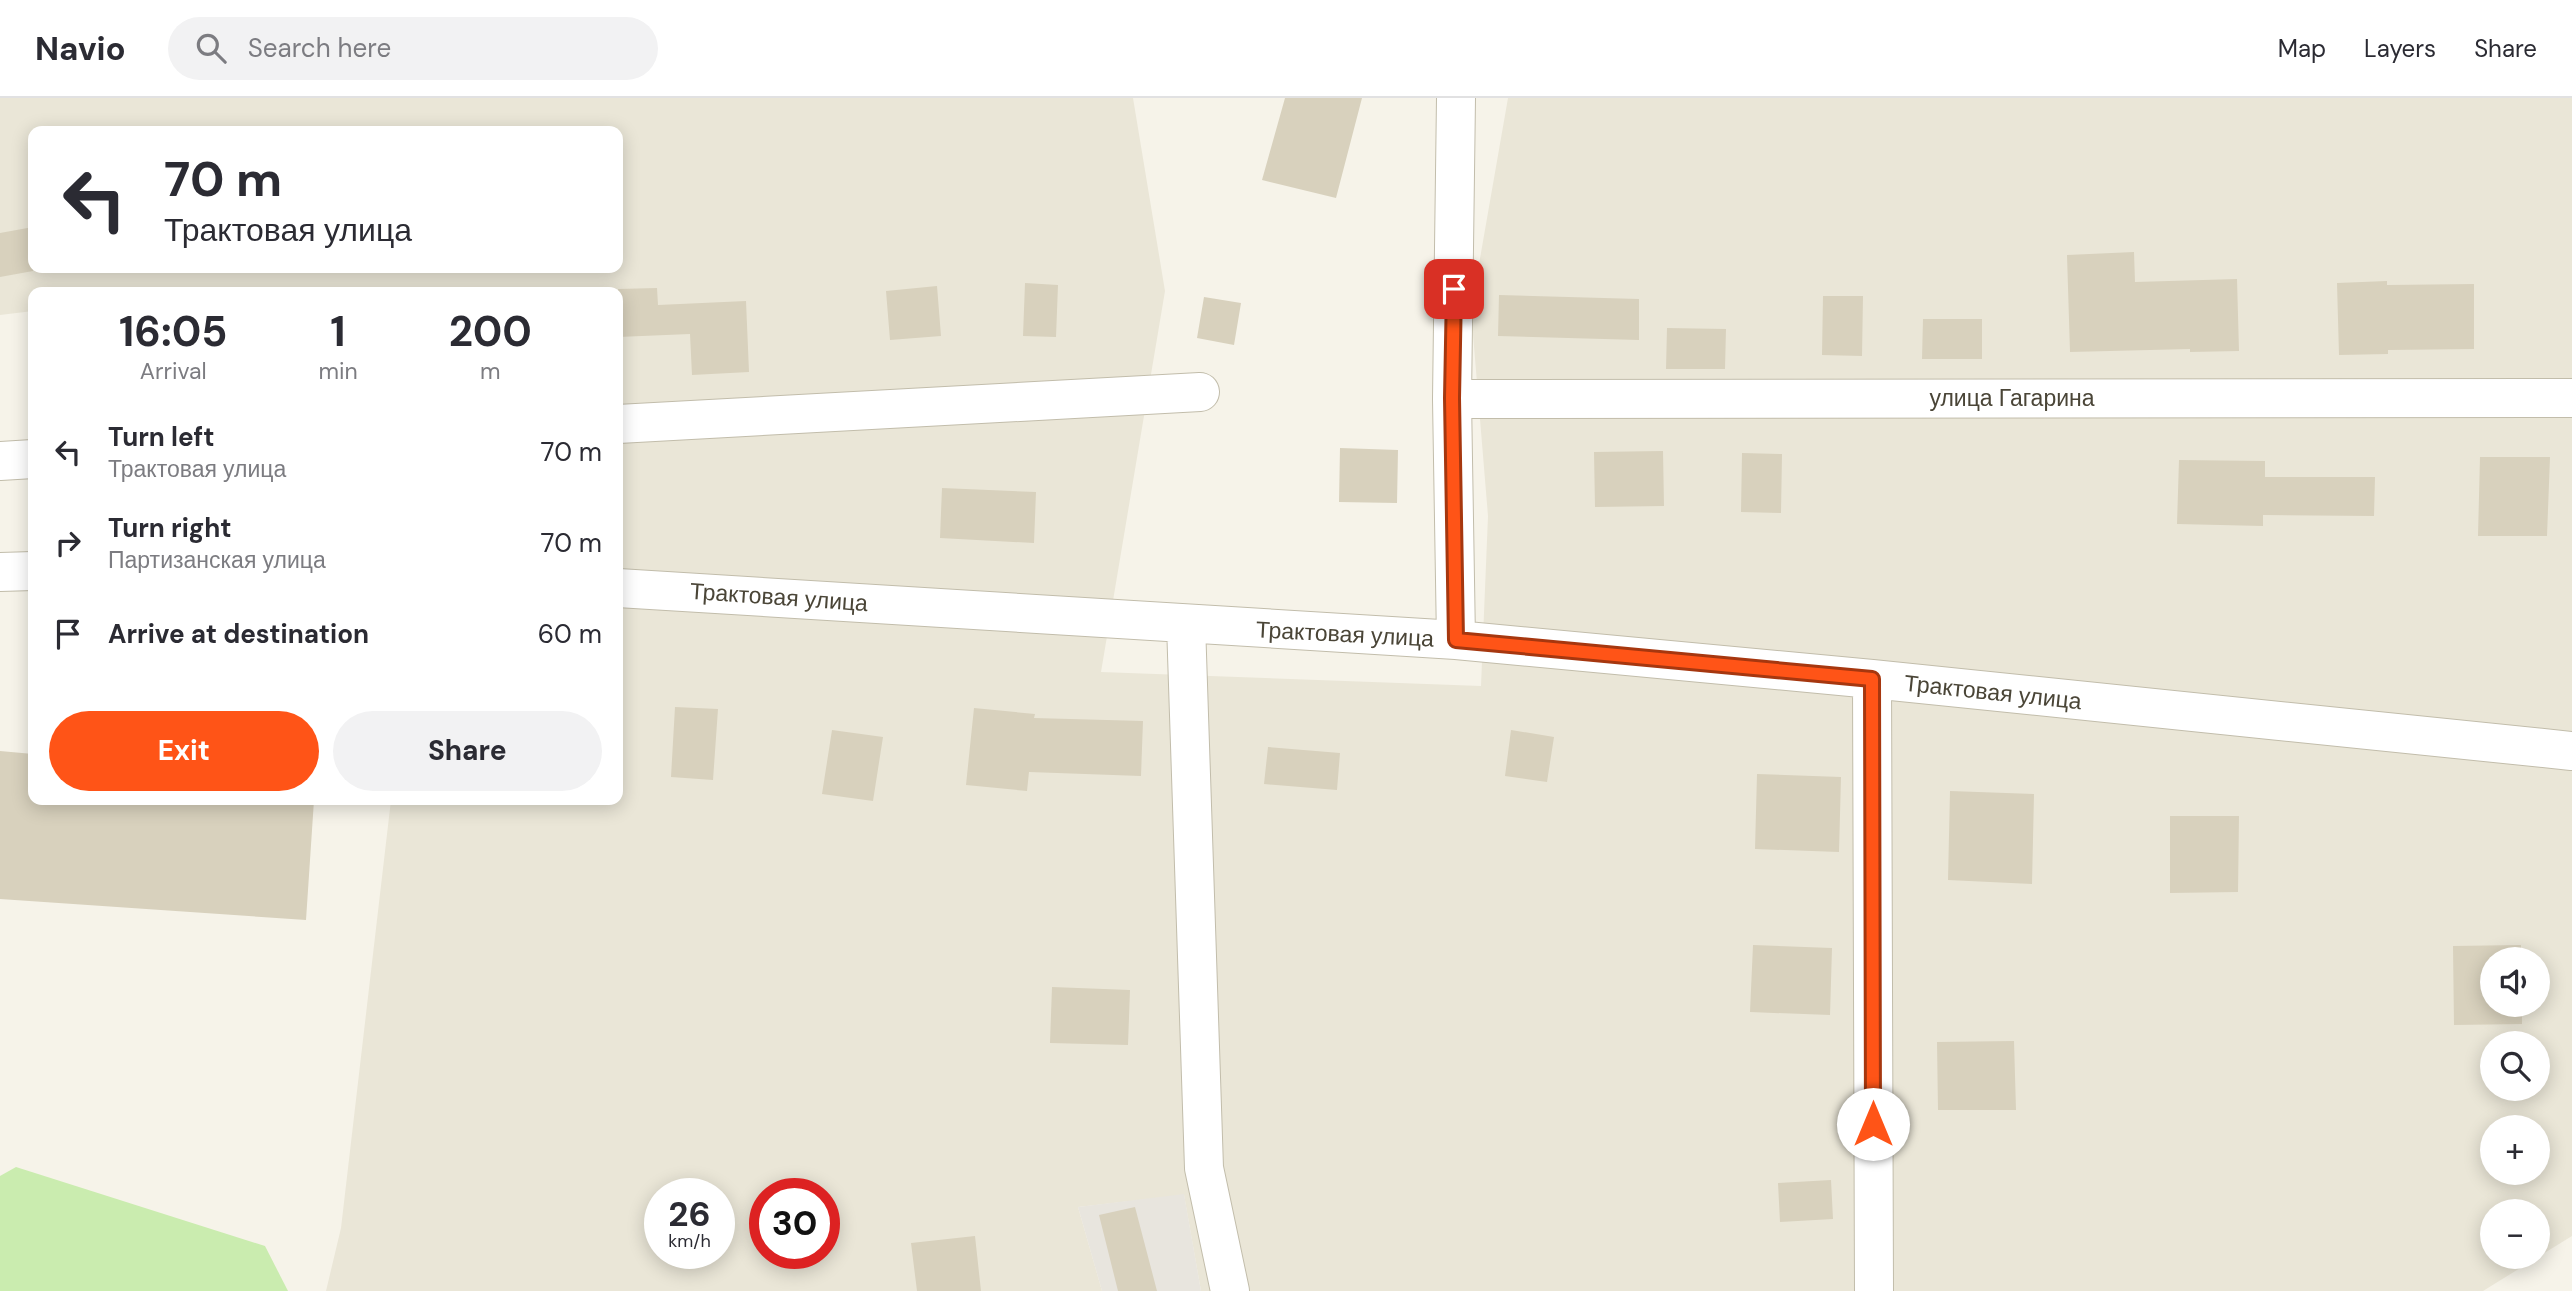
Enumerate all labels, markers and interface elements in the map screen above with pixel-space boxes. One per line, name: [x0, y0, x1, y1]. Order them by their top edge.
search box: [168, 17, 658, 80]
text: Navio: [35, 27, 126, 70]
icon: search: [192, 29, 230, 67]
text: Search here: [248, 31, 391, 65]
text: Map: [2278, 33, 2326, 64]
text: Layers: [2364, 33, 2436, 64]
text: Share: [2474, 33, 2537, 64]
text: 70 m: [164, 147, 282, 211]
icon: left: [49, 154, 140, 245]
text: Трактовая улица: [164, 209, 412, 251]
pin: [1424, 259, 1484, 319]
icon: arrive: [1435, 270, 1473, 308]
text: 16:05: [119, 304, 227, 359]
text: 1: [330, 304, 346, 359]
text: 200: [449, 304, 532, 359]
text: Arrival: [140, 356, 207, 386]
text: min: [318, 356, 358, 386]
text: m: [480, 356, 501, 386]
street label: улица Гагарина: [1929, 383, 2095, 413]
text: Turn left: [108, 420, 215, 454]
icon: left: [49, 433, 87, 471]
text: 70 m: [541, 435, 602, 469]
text: Трактовая улица: [108, 454, 286, 484]
text: Turn right: [108, 511, 232, 545]
icon: right: [49, 524, 87, 562]
text: 70 m: [541, 526, 602, 560]
text: Партизанская улица: [108, 545, 326, 575]
street label: Трактовая улица: [689, 576, 869, 618]
street label: Трактовая улица: [1255, 614, 1435, 654]
icon: arrive: [49, 615, 87, 653]
text: Arrive at destination: [108, 617, 369, 651]
text: 60 m: [538, 617, 602, 651]
street label: Трактовая улица: [1903, 668, 2083, 716]
button: Exit: [49, 711, 319, 791]
button: Share: [333, 711, 602, 791]
map controls: [2480, 947, 2550, 1269]
button: sound: [2480, 947, 2550, 1017]
button: search: [2480, 1031, 2550, 1101]
position arrow: [1836, 1087, 1910, 1161]
button: +: [2480, 1115, 2550, 1185]
speed limit sign: 30: [749, 1178, 840, 1269]
text: 26: [668, 1191, 711, 1237]
button: −: [2480, 1199, 2550, 1269]
text: km/h: [668, 1229, 711, 1253]

